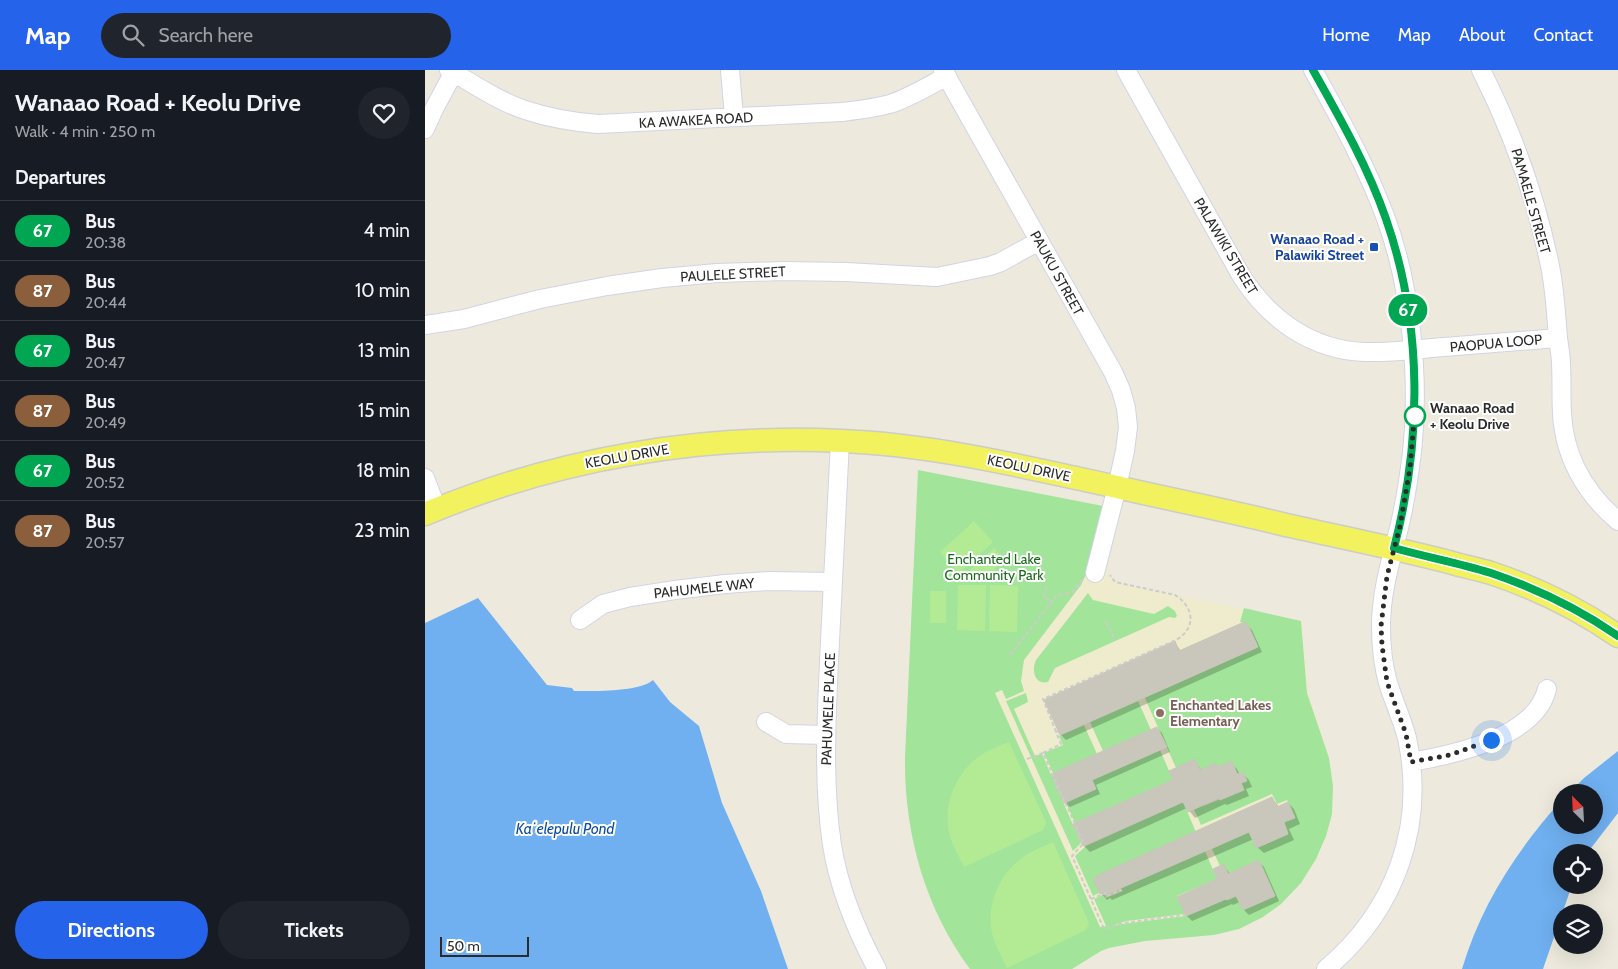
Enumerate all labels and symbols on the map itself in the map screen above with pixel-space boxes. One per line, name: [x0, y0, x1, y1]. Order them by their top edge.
street label: KA AWAKEA ROAD: [638, 108, 754, 132]
street label: PAMAELE STREET: [1507, 146, 1555, 256]
street label: PALAWIKI STREET: [1190, 194, 1262, 298]
street label: PAUKU STREET: [1026, 227, 1088, 319]
place label: Wanaao Road + Palawiki Street: [1270, 230, 1364, 264]
marker: Wanaao Road + Palawiki Street: [1368, 241, 1380, 253]
street label: PAULELE STREET: [680, 262, 787, 286]
line badge: 67: [1385, 294, 1431, 326]
street label: PAOPUA LOOP: [1449, 330, 1543, 356]
place label: Wanaao Road + Keolu Drive: [1430, 399, 1514, 433]
marker: Wanaao Road + Keolu Drive: [1404, 405, 1426, 427]
street label: KEOLU DRIVE: [584, 440, 671, 472]
street label: KEOLU DRIVE: [986, 450, 1073, 486]
park label: Enchanted Lake Community Park: [945, 550, 1044, 584]
street label: PAHUMELE WAY: [653, 574, 756, 602]
street label: PAHUMELE PLACE: [817, 652, 839, 766]
place label: Enchanted Lakes Elementary: [1170, 696, 1271, 730]
marker: Enchanted Lakes Elementary: [1154, 707, 1166, 719]
your location: [1479, 728, 1504, 753]
north arrow: [1553, 784, 1603, 834]
water label: Kaʻelepulu Pond: [516, 820, 616, 838]
scale bar: [440, 934, 529, 957]

